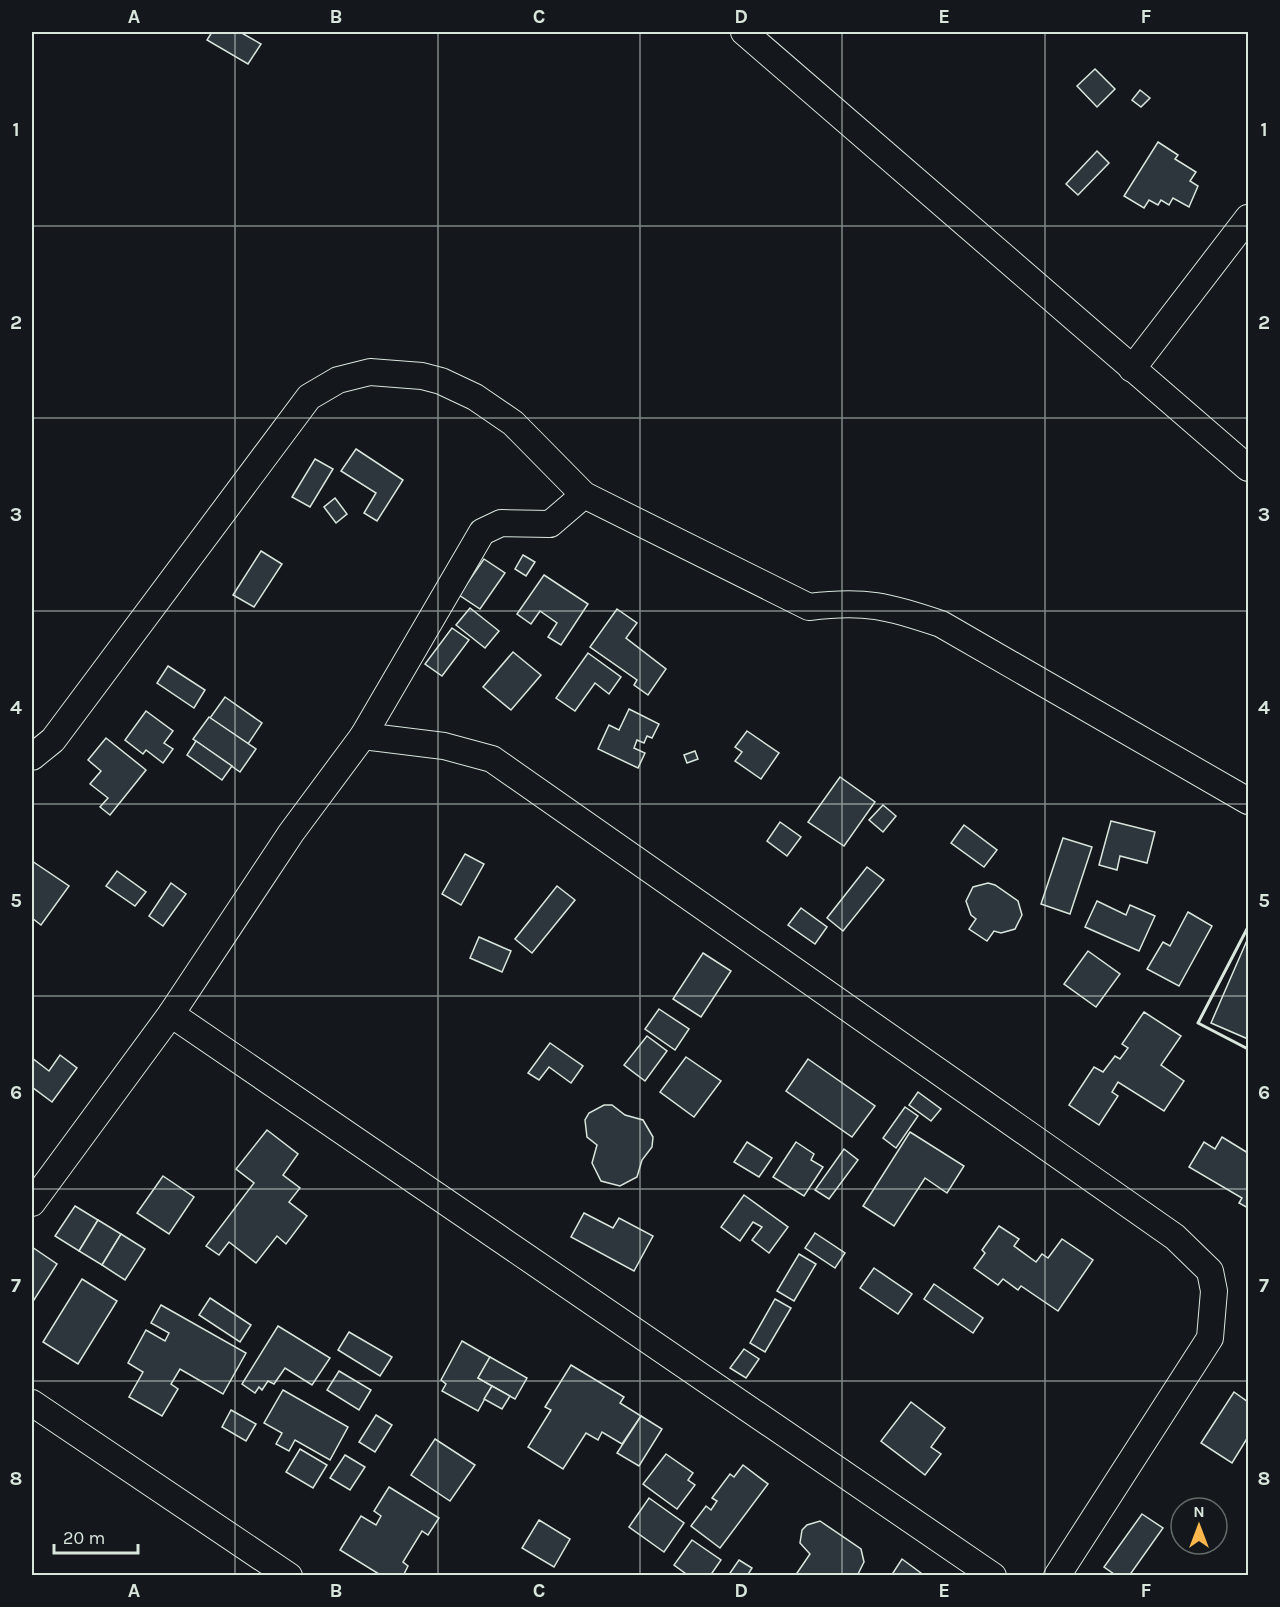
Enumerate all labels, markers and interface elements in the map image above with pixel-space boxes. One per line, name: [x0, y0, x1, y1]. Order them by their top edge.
text: A: [128, 5, 141, 28]
text: B: [330, 5, 342, 28]
text: C: [533, 5, 545, 28]
text: D: [734, 5, 748, 28]
text: E: [938, 5, 950, 28]
text: F: [1141, 5, 1152, 28]
text: 1: [12, 118, 20, 141]
text: 1: [1260, 118, 1268, 141]
text: 2: [10, 311, 22, 334]
text: 2: [1258, 311, 1270, 334]
text: 3: [10, 503, 22, 526]
text: 3: [1258, 503, 1270, 526]
text: 4: [10, 696, 22, 719]
text: 4: [1258, 696, 1270, 719]
text: 5: [10, 889, 22, 912]
text: 5: [1258, 889, 1270, 912]
text: 6: [10, 1081, 22, 1104]
text: 6: [1258, 1081, 1270, 1104]
text: 7: [11, 1274, 21, 1297]
text: 7: [1259, 1274, 1269, 1297]
text: 8: [10, 1467, 22, 1490]
text: 8: [1258, 1467, 1270, 1490]
north arrow: [1169, 1496, 1229, 1556]
text: N: [1193, 1502, 1205, 1521]
scale bar: [54, 1517, 138, 1555]
text: 20 m: [63, 1527, 105, 1549]
text: A: [128, 1579, 141, 1602]
text: B: [330, 1579, 342, 1602]
text: C: [533, 1579, 545, 1602]
text: D: [734, 1579, 748, 1602]
text: E: [938, 1579, 950, 1602]
text: F: [1141, 1579, 1152, 1602]

